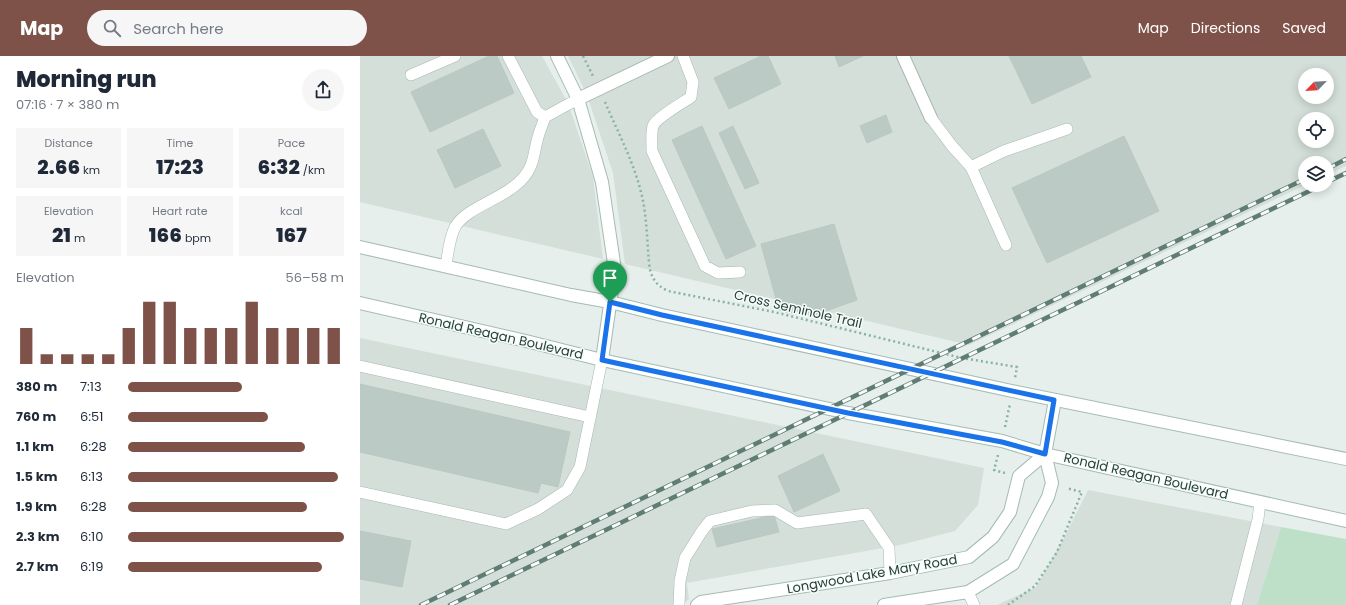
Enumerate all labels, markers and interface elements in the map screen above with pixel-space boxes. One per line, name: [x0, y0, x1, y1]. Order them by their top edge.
search box: [87, 10, 367, 46]
text: Map: [20, 15, 63, 42]
icon: search: [101, 17, 123, 39]
text: Search here: [133, 18, 224, 39]
text: Map: [1138, 18, 1169, 38]
text: Directions: [1191, 18, 1260, 38]
text: Saved: [1282, 18, 1326, 38]
text: Morning run: [16, 64, 157, 95]
north arrow: [1298, 68, 1334, 104]
map controls: [1298, 68, 1334, 192]
button: share: [302, 69, 344, 111]
text: 07:16 · 7 × 380 m: [16, 95, 119, 114]
button: locate: [1298, 112, 1334, 148]
text: Distance: [45, 135, 93, 151]
text: Time: [167, 135, 193, 151]
text: Pace: [278, 135, 305, 151]
text: 2.66: [37, 153, 80, 181]
text: 17:23: [156, 153, 204, 181]
text: 6:32: [258, 153, 300, 181]
button: layers: [1298, 156, 1334, 192]
text: km: [80, 162, 100, 178]
text: /km: [300, 162, 325, 178]
text: Elevation: [44, 203, 93, 219]
text: Heart rate: [152, 203, 208, 219]
text: kcal: [280, 203, 303, 219]
text: 21: [52, 221, 71, 249]
text: 166: [149, 221, 182, 249]
text: 167: [276, 221, 307, 249]
text: m: [71, 230, 85, 246]
text: bpm: [182, 230, 211, 246]
pin: [593, 261, 627, 302]
icon: arrive: [599, 267, 621, 289]
text: Elevation: [16, 268, 75, 287]
text: 56–58 m: [286, 268, 344, 287]
street label: Cross Seminole Trail: [732, 285, 864, 333]
street label: Ronald Reagan Boulevard: [417, 308, 585, 364]
text: 380 m: [16, 377, 57, 396]
text: 7:13: [80, 377, 102, 396]
text: 760 m: [16, 407, 56, 426]
text: 6:51: [80, 407, 103, 426]
text: 1.1 km: [16, 437, 54, 456]
text: 6:28: [80, 437, 107, 456]
street label: Ronald Reagan Boulevard: [1062, 448, 1230, 504]
text: 1.5 km: [16, 467, 58, 486]
text: 6:13: [80, 467, 103, 486]
text: 1.9 km: [16, 497, 57, 516]
text: 6:28: [80, 497, 107, 516]
text: 2.3 km: [16, 527, 60, 546]
text: 6:10: [80, 527, 103, 546]
street label: Longwood Lake Mary Road: [785, 550, 959, 598]
text: 2.7 km: [16, 557, 59, 576]
text: 6:19: [80, 557, 103, 576]

